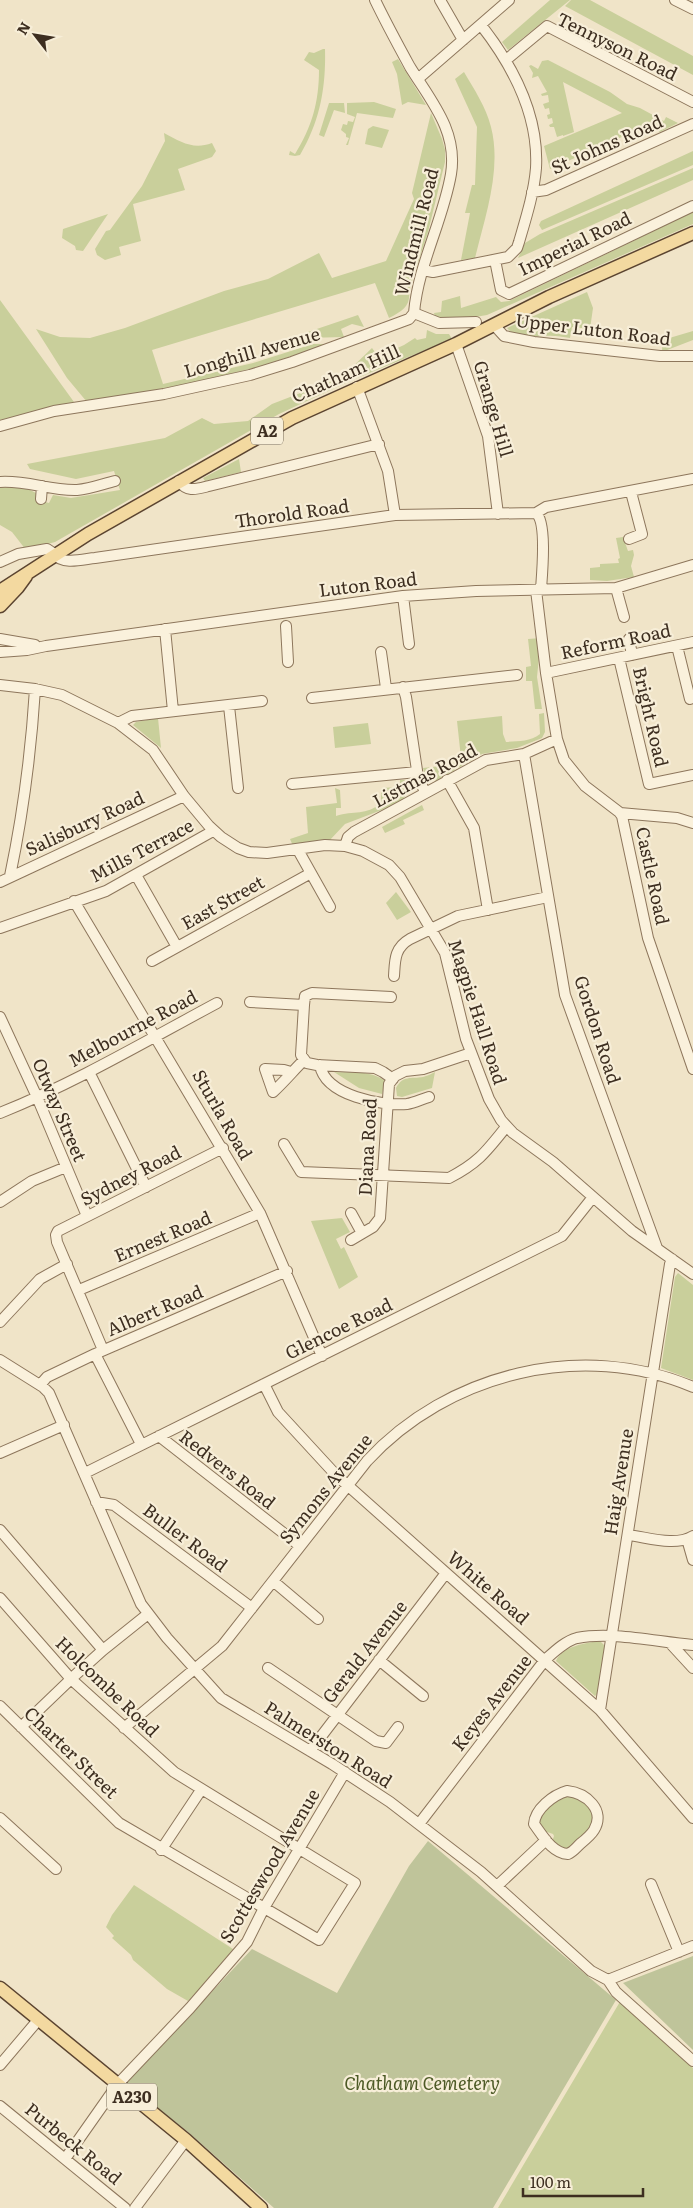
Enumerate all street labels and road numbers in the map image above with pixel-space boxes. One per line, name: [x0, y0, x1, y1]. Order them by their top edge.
street label: Tennyson Road: [553, 5, 683, 87]
street label: St Johns Road: [546, 107, 667, 180]
street label: Windmill Road: [387, 165, 444, 298]
street label: Imperial Road: [513, 204, 635, 282]
street label: Upper Luton Road: [514, 306, 672, 351]
street label: Longhill Avenue: [180, 319, 323, 384]
street label: Chatham Hill: [287, 337, 404, 409]
street label: Grange Hill: [468, 357, 521, 460]
road number: A2: [251, 418, 283, 444]
street label: Thorold Road: [233, 491, 351, 534]
street label: Luton Road: [317, 564, 418, 603]
street label: Reform Road: [558, 616, 673, 665]
street label: Bright Road: [627, 664, 676, 769]
street label: Listmas Road: [367, 736, 481, 814]
street label: Salisbury Road: [20, 783, 148, 862]
street label: Mills Terrace: [85, 811, 198, 888]
street label: Castle Road: [630, 824, 677, 927]
street label: East Street: [176, 867, 269, 936]
street label: Magpie Hall Road: [442, 935, 515, 1088]
street label: Gordon Road: [568, 972, 629, 1087]
street label: Melbourne Road: [63, 982, 202, 1073]
street label: Otway Street: [26, 1053, 95, 1166]
street label: Sturla Road: [187, 1064, 260, 1164]
street label: Diana Road: [350, 1097, 383, 1197]
street label: Sydney Road: [75, 1138, 185, 1212]
street label: Ernest Road: [110, 1203, 215, 1268]
street label: Albert Road: [102, 1277, 207, 1342]
street label: Glencoe Road: [280, 1290, 397, 1365]
street label: Redvers Road: [174, 1423, 282, 1515]
street label: Haig Avenue: [596, 1426, 639, 1537]
street label: Symons Avenue: [272, 1427, 378, 1549]
street label: Buller Road: [138, 1496, 234, 1578]
street label: White Road: [442, 1544, 536, 1630]
street label: Gerald Avenue: [315, 1594, 413, 1708]
street label: Holcombe Road: [50, 1629, 166, 1742]
street label: Keyes Avenue: [444, 1648, 537, 1756]
street label: Palmerston Road: [260, 1694, 398, 1794]
street label: Charter Street: [19, 1700, 126, 1805]
street label: Scotteswood Avenue: [212, 1783, 326, 1947]
road number: A230: [107, 2084, 157, 2110]
street label: Purbeck Road: [20, 2095, 128, 2190]

